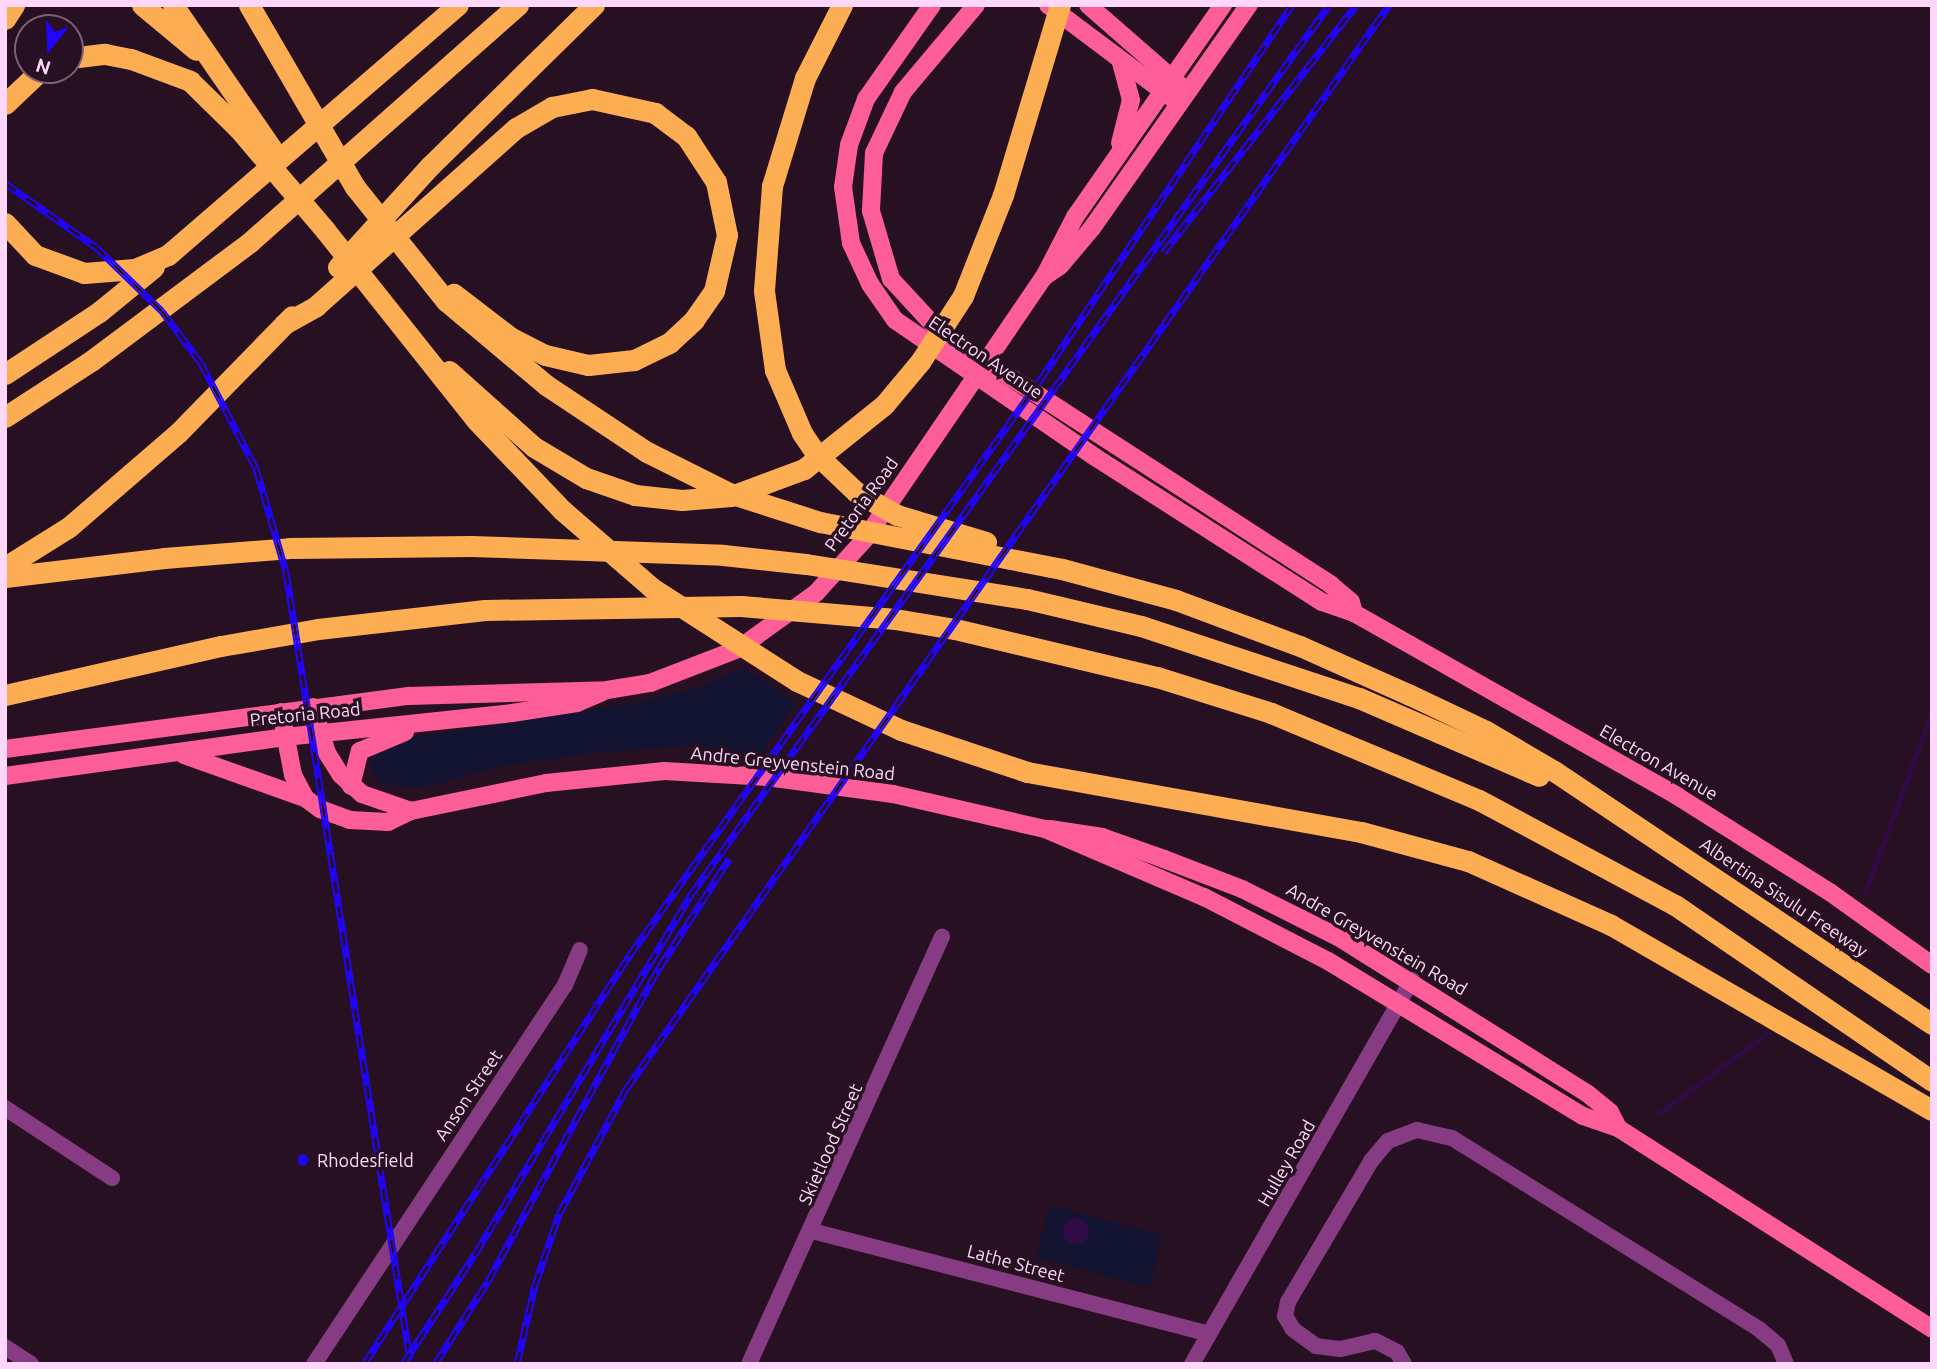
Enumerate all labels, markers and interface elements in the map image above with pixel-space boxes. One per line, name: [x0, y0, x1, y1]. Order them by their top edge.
north arrow: [14, 14, 84, 84]
text: N: [33, 54, 53, 80]
street label: Electron Avenue: [925, 311, 1047, 403]
street label: Pretoria Road: [820, 453, 902, 555]
street label: Pretoria Road: [249, 697, 361, 731]
street label: Electron Avenue: [1596, 720, 1722, 804]
street label: Andre Greyvenstein Road: [690, 742, 896, 784]
street label: Albertina Sisulu Freeway: [1696, 833, 1872, 961]
street label: Andre Greyvenstein Road: [1283, 878, 1471, 1000]
street label: Anson Street: [430, 1045, 506, 1145]
street label: Skietlood Street: [794, 1080, 866, 1208]
street label: Hulley Road: [1253, 1116, 1319, 1210]
place label: Rhodesfield: [317, 1149, 414, 1171]
marker: Rhodesfield: [295, 1152, 311, 1168]
street label: Lathe Street: [965, 1240, 1067, 1286]

